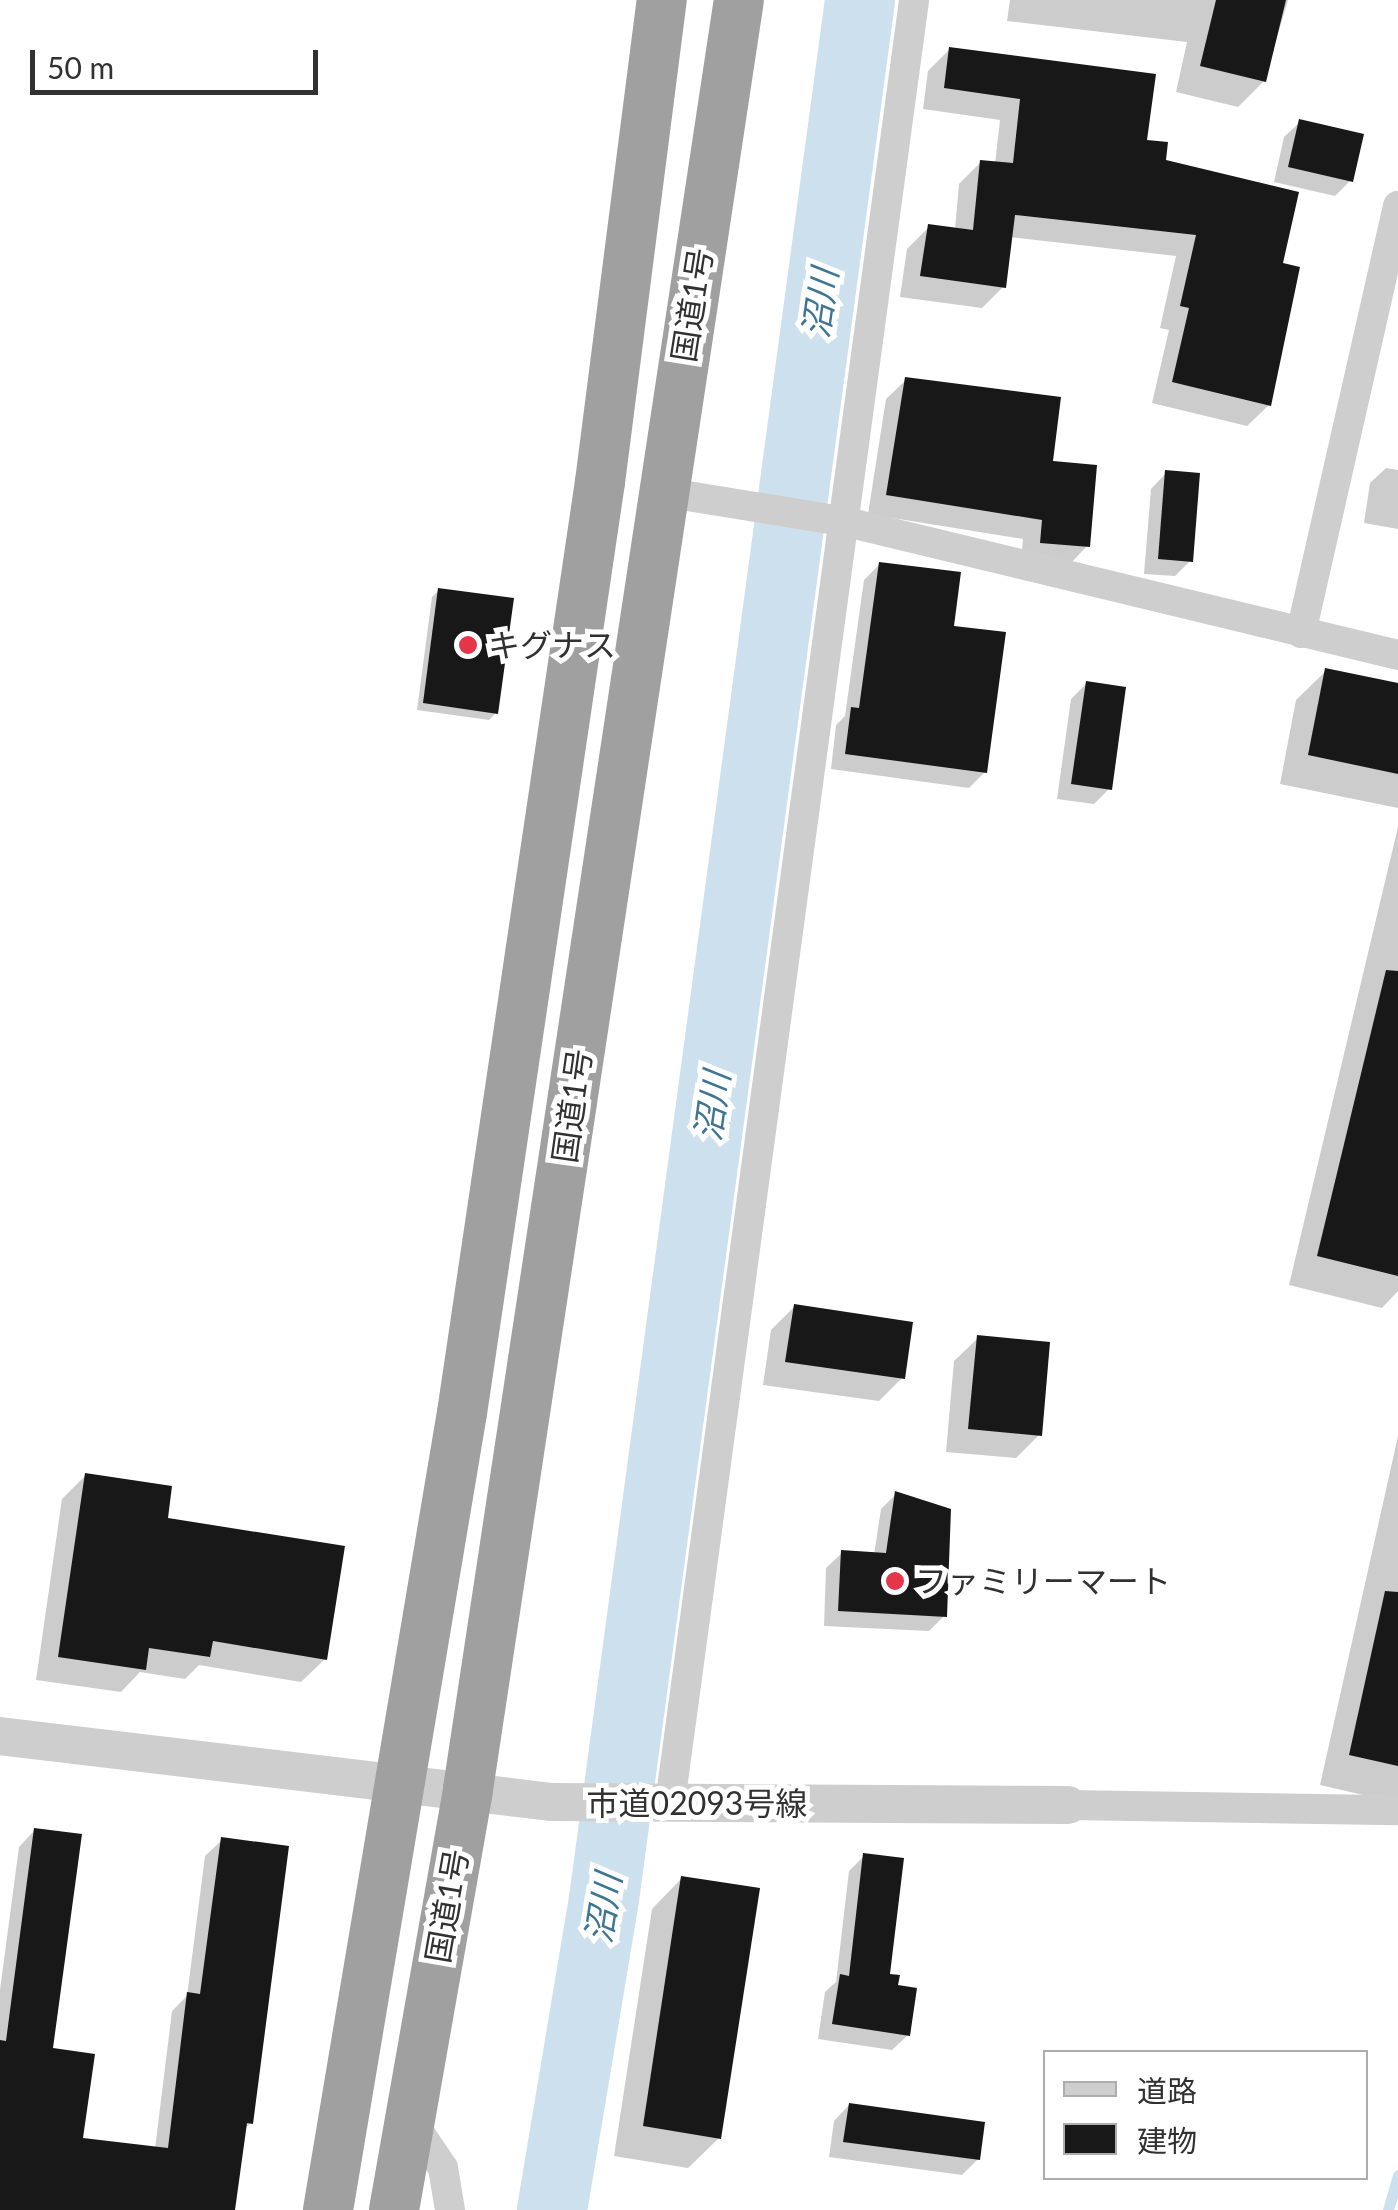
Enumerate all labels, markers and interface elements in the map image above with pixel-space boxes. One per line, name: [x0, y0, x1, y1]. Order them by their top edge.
scale bar: [35, 30, 322, 92]
text: 50 m: [47, 49, 114, 85]
street label: 国道1号: [664, 245, 720, 365]
water label: 沼川: [793, 265, 845, 341]
place label: キグナス: [488, 626, 616, 664]
marker: キグナス: [457, 634, 479, 656]
street label: 国道1号: [545, 1047, 599, 1165]
water label: 沼川: [685, 1068, 737, 1144]
place label: ファミリーマート: [915, 1562, 1171, 1600]
marker: ファミリーマート: [884, 1570, 906, 1592]
street label: 市道02093号線: [587, 1784, 807, 1822]
street label: 国道1号: [418, 1846, 476, 1966]
water label: 沼川: [576, 1870, 628, 1946]
legend: [1043, 2050, 1368, 2180]
text: 道路: [1137, 2072, 1197, 2108]
text: 建物: [1137, 2122, 1197, 2158]

